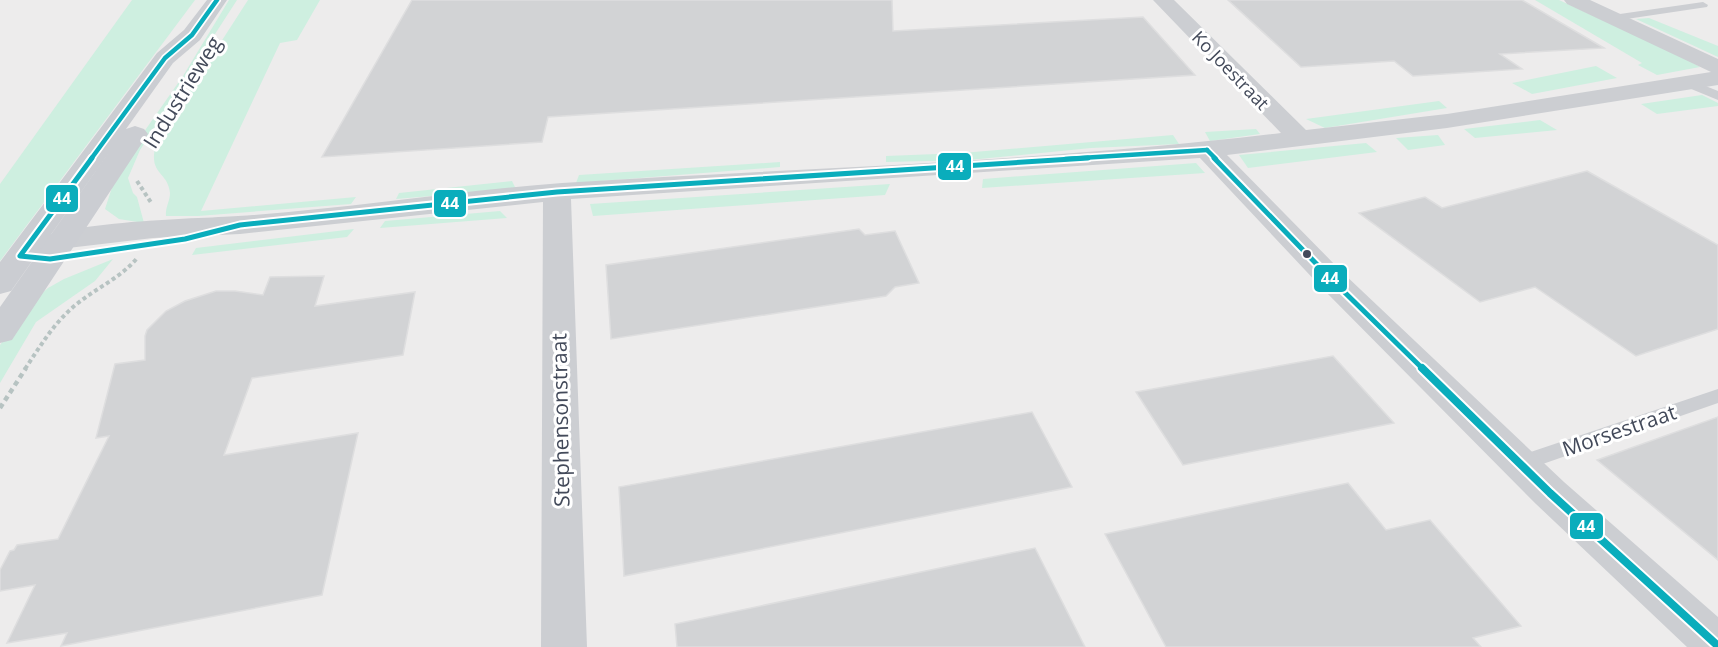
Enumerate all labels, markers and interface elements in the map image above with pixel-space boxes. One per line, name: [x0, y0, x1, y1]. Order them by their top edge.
street label: Ko Joestraat: [1187, 25, 1275, 115]
street label: Industrieweg: [136, 31, 228, 153]
line badge: 44: [937, 152, 972, 181]
text: 44: [946, 155, 964, 177]
line badge: 44: [45, 184, 79, 213]
text: 44: [53, 187, 71, 209]
line badge: 44: [433, 189, 467, 218]
text: 44: [441, 192, 459, 214]
unlabelled marker: [1301, 248, 1313, 260]
line badge: 44: [1313, 264, 1348, 293]
text: 44: [1321, 267, 1339, 289]
street label: Stephensonstraat: [544, 333, 576, 507]
street label: Morsestraat: [1558, 397, 1680, 463]
line badge: 44: [1569, 512, 1604, 540]
text: 44: [1577, 515, 1595, 537]

